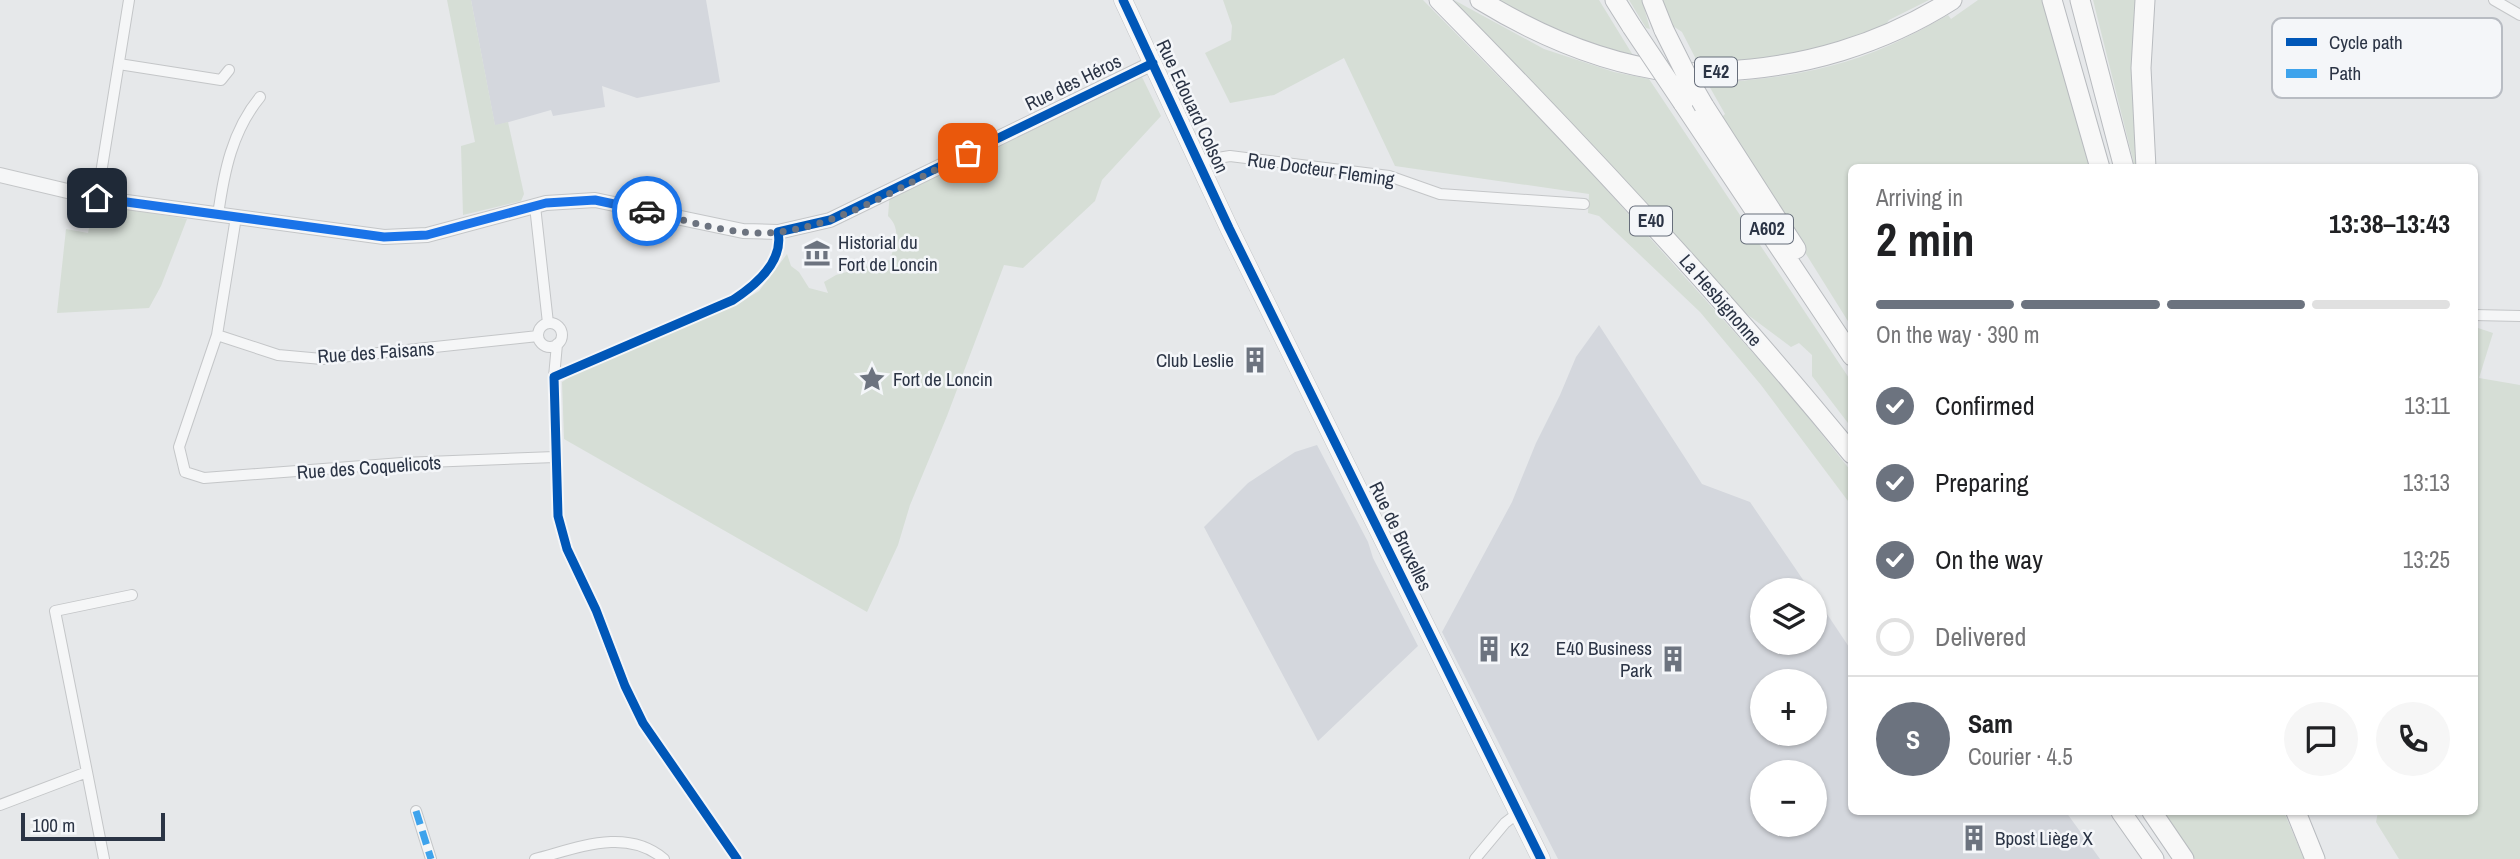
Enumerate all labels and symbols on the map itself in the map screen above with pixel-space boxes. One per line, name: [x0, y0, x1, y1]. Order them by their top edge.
legend: [2272, 18, 2502, 98]
text: Cycle path: [2329, 29, 2403, 55]
street label: Rue Edouard Colson: [1151, 35, 1235, 177]
street label: Rue des Héros: [1021, 47, 1126, 116]
road number: E42: [1695, 58, 1737, 86]
text: Path: [2329, 60, 2361, 86]
pin: [938, 123, 998, 183]
street label: Rue Docteur Fleming: [1246, 146, 1396, 192]
pin: [67, 168, 127, 228]
courier: [612, 176, 682, 246]
road number: E40: [1630, 206, 1672, 236]
road number: A602: [1741, 214, 1793, 244]
place label: Historial du Fort de Loncin: [838, 229, 938, 277]
museum icon: Historial du Fort de Loncin: [802, 238, 832, 268]
street label: La Hesbignonne: [1674, 248, 1768, 352]
street label: Rue des Faisans: [317, 335, 435, 369]
building icon: Club Leslie: [1240, 345, 1270, 375]
place label: Club Leslie: [1156, 347, 1234, 373]
place icon: Fort de Loncin: [857, 364, 887, 394]
place label: Fort de Loncin: [893, 366, 993, 392]
street label: Rue des Coquelicots: [296, 449, 442, 485]
street label: Rue de Bruxelles: [1363, 477, 1439, 595]
building icon: K2: [1474, 634, 1504, 664]
place label: E40 Business Park: [1556, 635, 1652, 683]
place label: K2: [1510, 636, 1529, 662]
building icon: E40 Business Park: [1658, 644, 1688, 674]
scale bar: [21, 810, 164, 842]
building icon: Bpost Liège X: [1959, 823, 1989, 853]
place label: Bpost Liège X: [1995, 825, 2093, 851]

